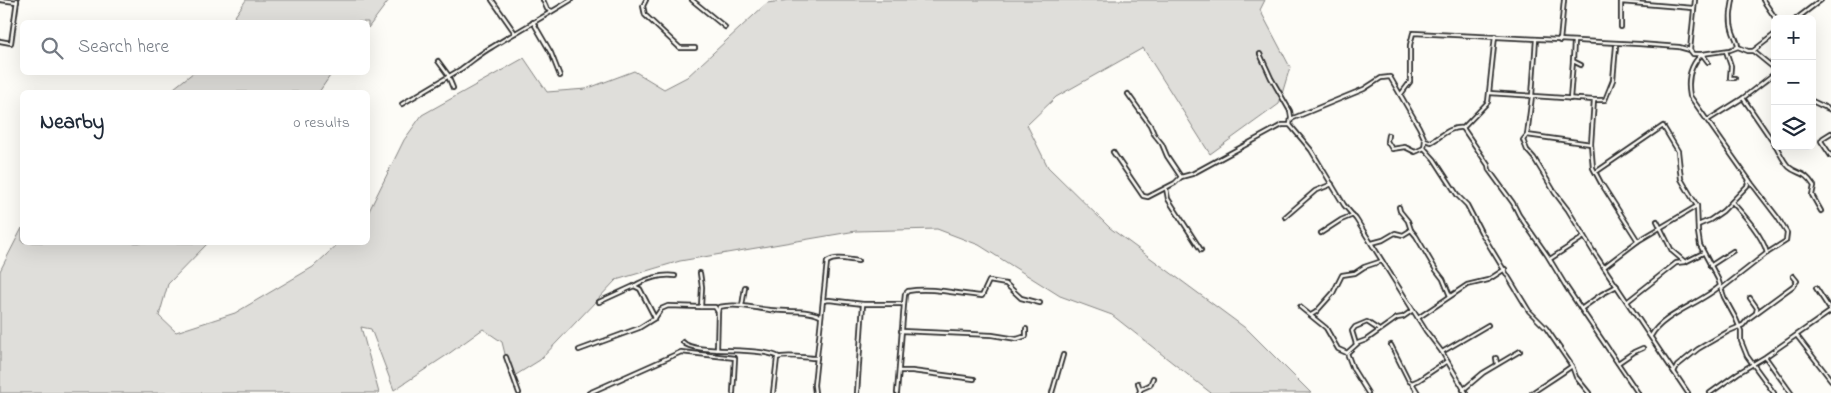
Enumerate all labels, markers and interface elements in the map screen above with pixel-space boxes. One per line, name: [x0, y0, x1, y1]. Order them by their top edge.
map controls: [1771, 15, 1816, 150]
button: +: [1771, 15, 1816, 60]
search box: [20, 20, 370, 75]
icon: search: [38, 34, 66, 62]
text: Search here: [78, 34, 169, 61]
button: −: [1771, 60, 1816, 105]
button: layers: [1771, 105, 1816, 150]
text: Nearby: [40, 108, 104, 138]
text: 0 results: [294, 111, 350, 135]

